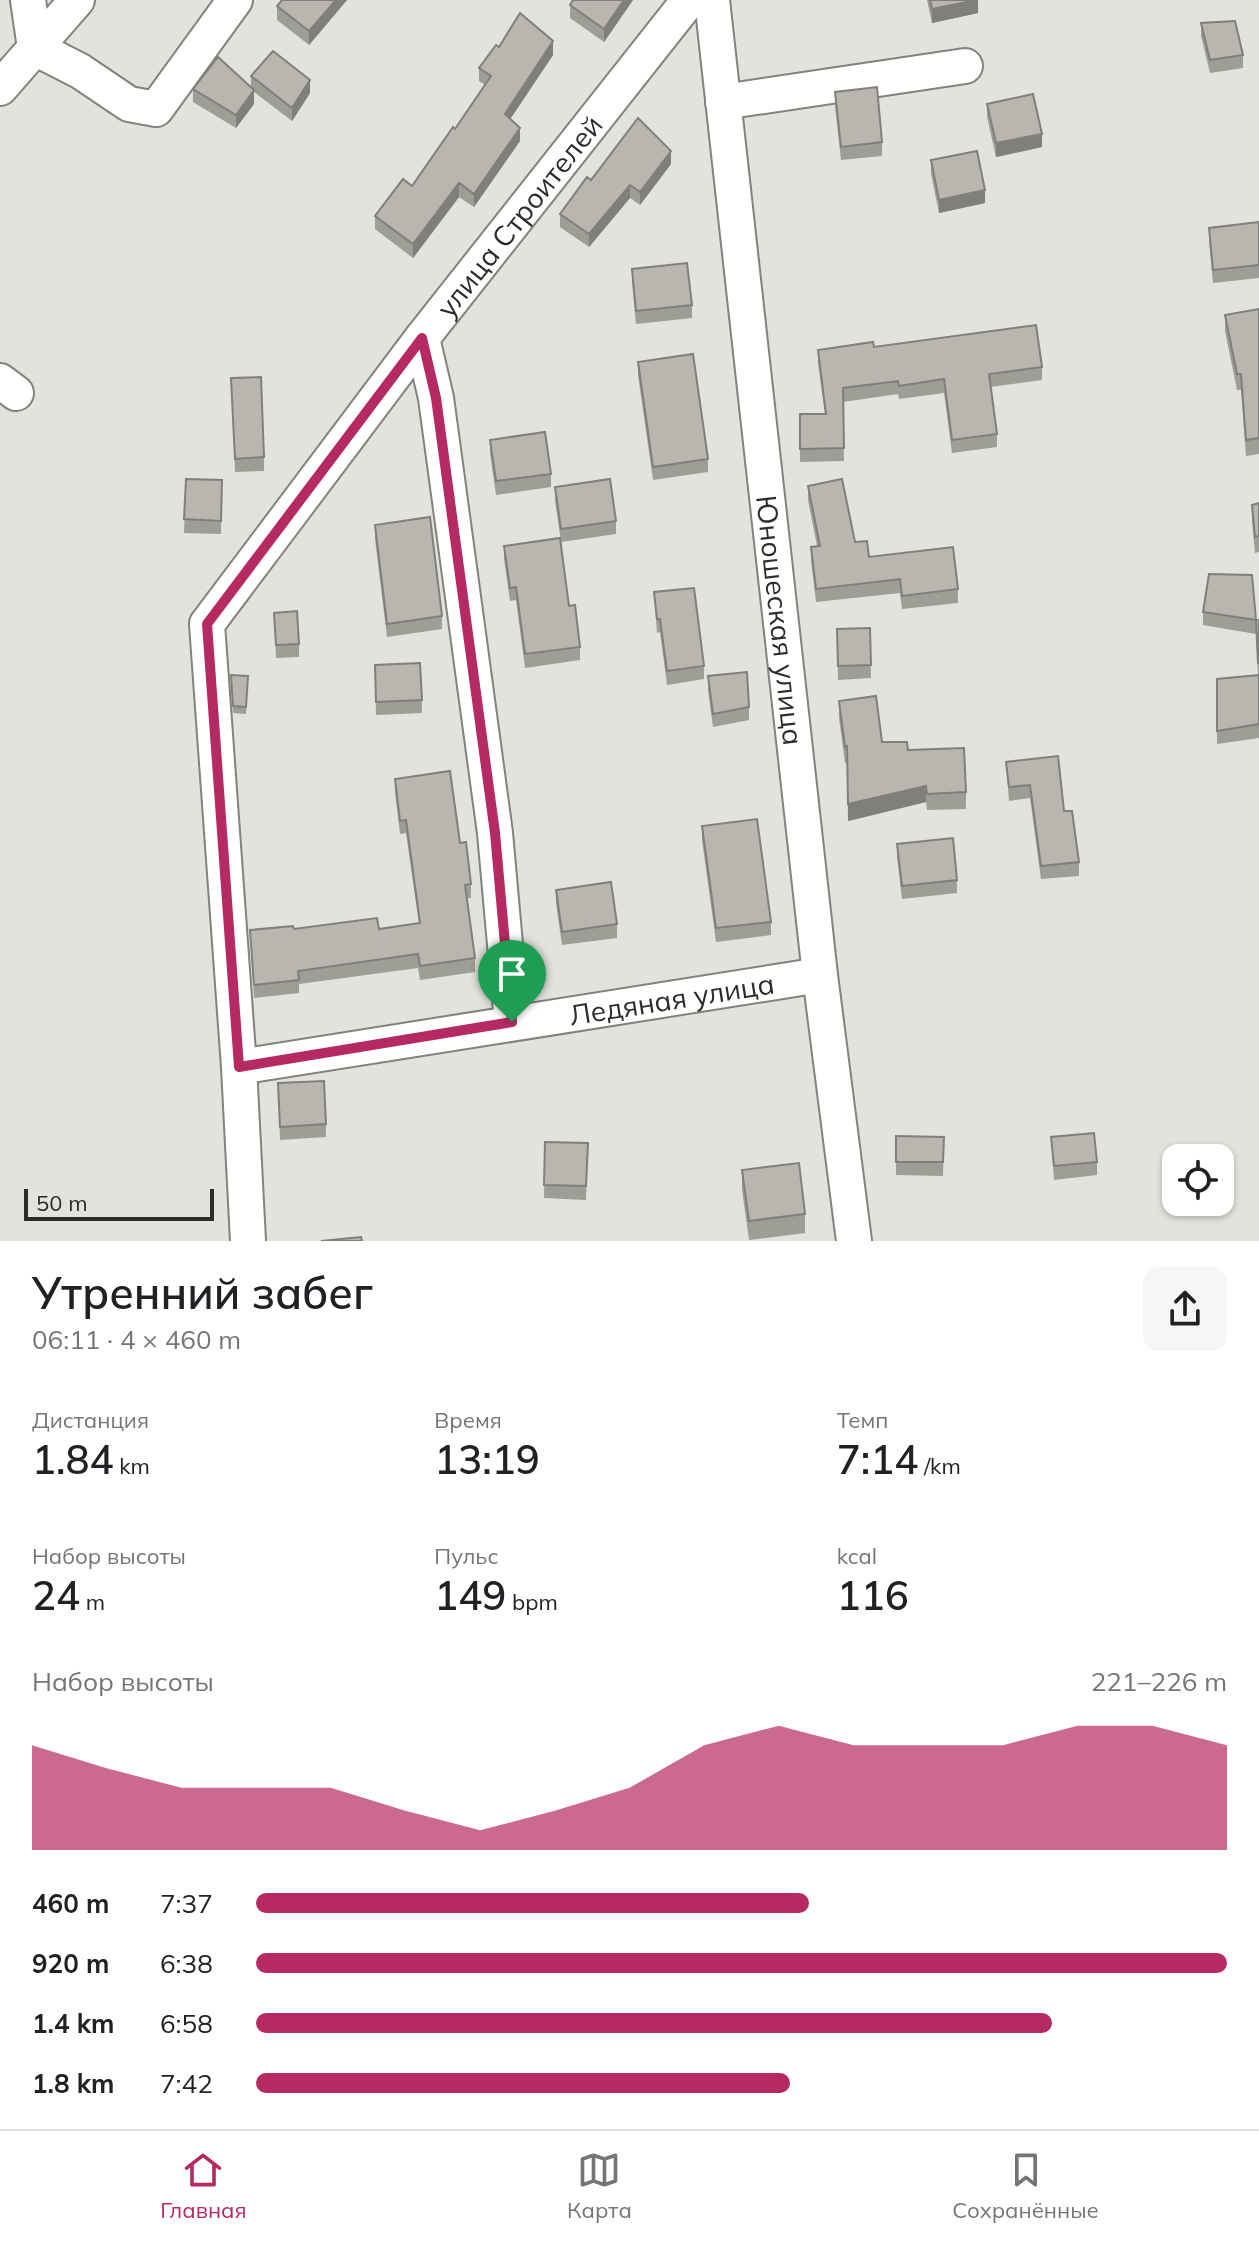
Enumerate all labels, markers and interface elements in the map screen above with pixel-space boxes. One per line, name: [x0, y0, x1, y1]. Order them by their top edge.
street label: улица Строителей: [428, 108, 609, 324]
street label: Юношеская улица: [749, 493, 812, 747]
pin: [478, 940, 546, 1022]
icon: arrive: [490, 952, 534, 996]
street label: Ледяная улица: [566, 965, 777, 1032]
map controls: [1162, 1144, 1234, 1216]
button: locate: [1162, 1144, 1234, 1216]
scale bar: [24, 1185, 214, 1221]
text: 50 m: [36, 1189, 87, 1217]
text: Утренний забег: [32, 1265, 373, 1320]
button: share: [1143, 1267, 1227, 1351]
text: 06:11 · 4 × 460 m: [32, 1323, 241, 1356]
text: Дистанция: [32, 1406, 149, 1434]
text: Время: [434, 1406, 502, 1434]
text: Темп: [837, 1406, 888, 1434]
text: 1.84: [32, 1434, 113, 1484]
text: 13:19: [434, 1434, 540, 1484]
text: 7:14: [837, 1434, 918, 1484]
text: km: [113, 1452, 150, 1480]
text: /km: [918, 1452, 961, 1480]
text: Набор высоты: [32, 1542, 186, 1570]
text: Пульс: [434, 1542, 499, 1570]
text: kcal: [837, 1542, 877, 1570]
text: 24: [32, 1570, 80, 1620]
text: 149: [434, 1570, 506, 1620]
text: 116: [837, 1570, 909, 1620]
text: m: [80, 1588, 105, 1616]
text: bpm: [506, 1588, 558, 1616]
text: Набор высоты: [32, 1665, 214, 1698]
text: 221–226 m: [1091, 1665, 1227, 1698]
text: 460 m: [32, 1887, 109, 1920]
text: 7:37: [160, 1887, 213, 1920]
text: 920 m: [32, 1947, 109, 1980]
text: 6:38: [160, 1947, 213, 1980]
text: 1.4 km: [32, 2007, 115, 2040]
text: 6:58: [160, 2007, 213, 2040]
text: 1.8 km: [32, 2067, 115, 2100]
text: 7:42: [160, 2067, 213, 2100]
tab: Главная: [160, 2148, 247, 2224]
tab: Карта: [567, 2148, 632, 2224]
tab: Сохранённые: [952, 2148, 1099, 2224]

